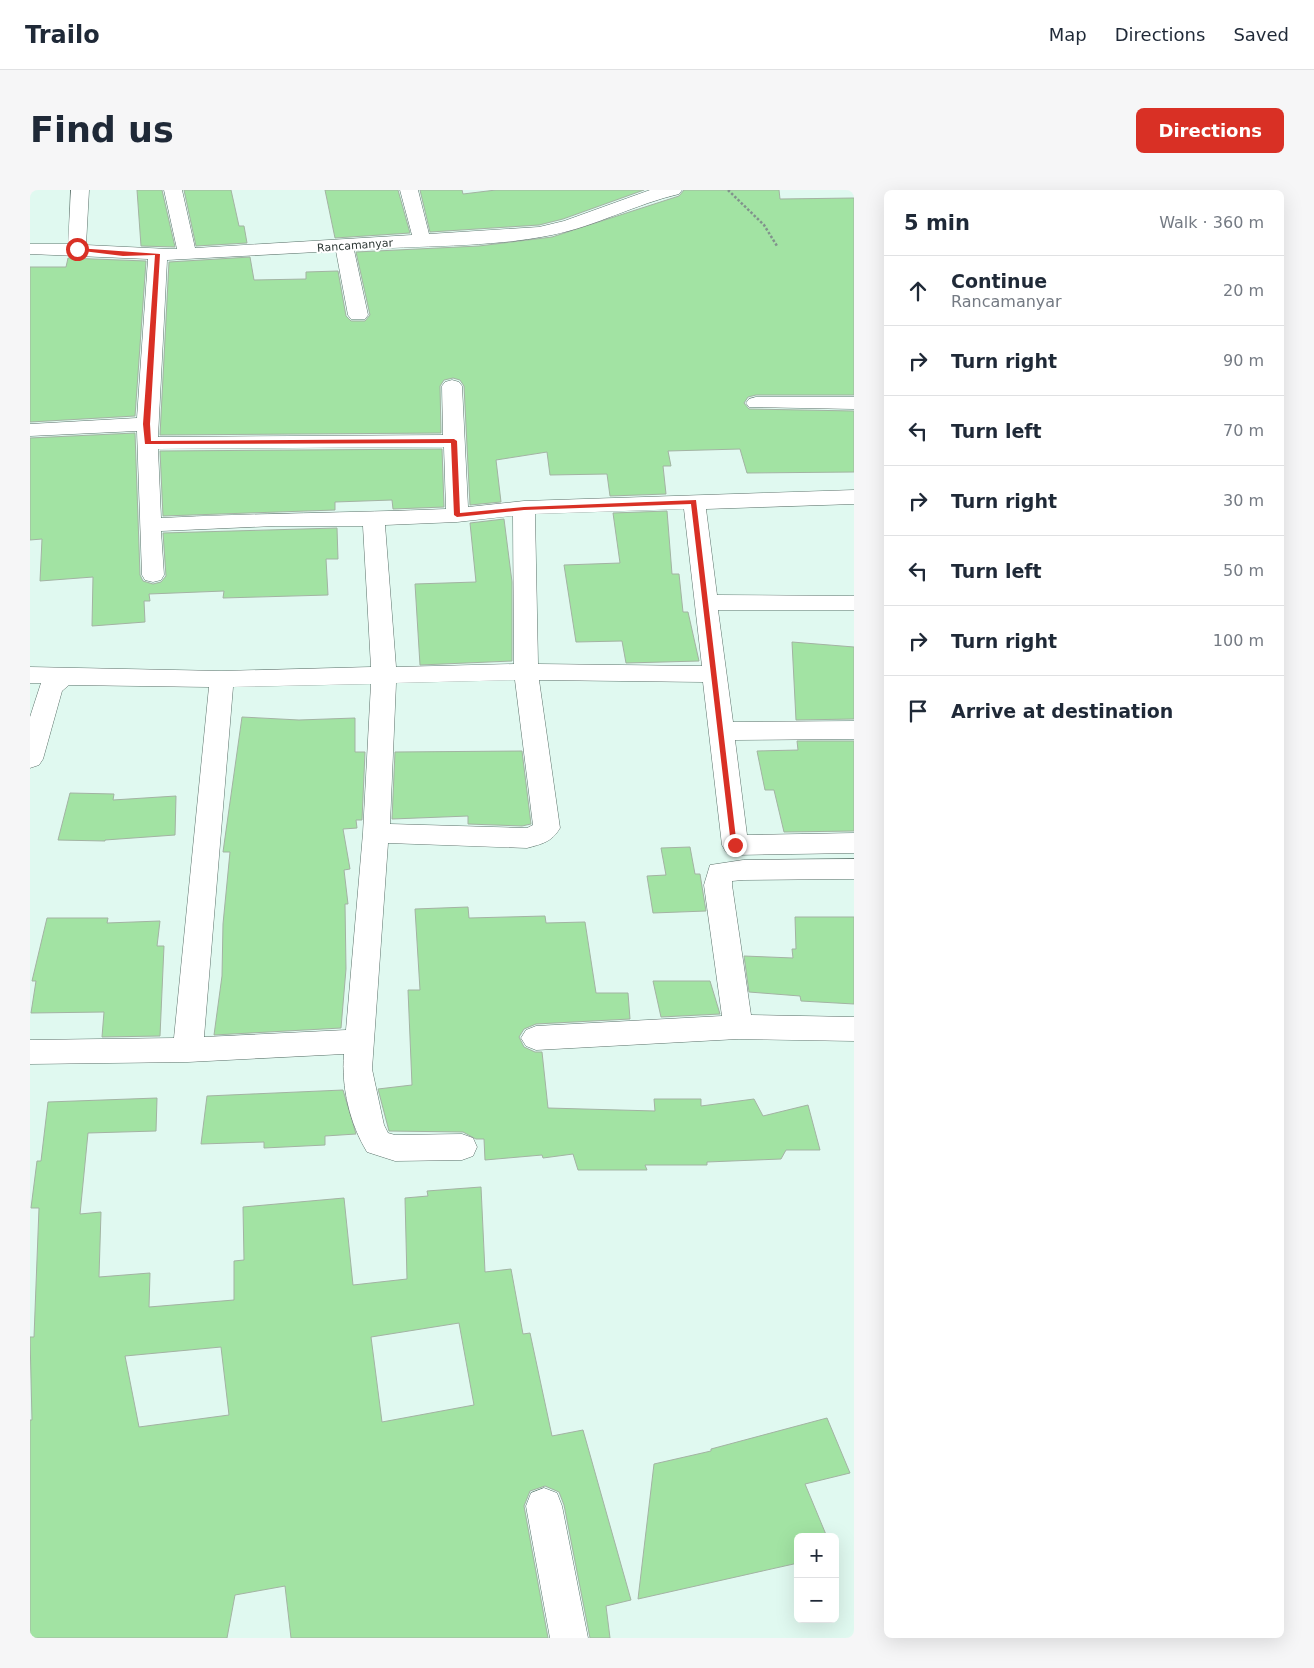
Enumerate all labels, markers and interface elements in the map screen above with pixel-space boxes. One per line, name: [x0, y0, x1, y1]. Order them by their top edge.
text: Trailo: [25, 21, 100, 49]
text: Map: [1049, 24, 1087, 45]
text: Directions: [1115, 24, 1205, 45]
text: Saved: [1233, 24, 1289, 45]
button: Directions: [1136, 108, 1284, 153]
text: Find us: [30, 110, 174, 150]
text: 5 min: [904, 211, 970, 235]
text: Walk · 360 m: [1159, 213, 1264, 232]
street label: Rancamanyar: [317, 236, 394, 255]
route start: [66, 238, 89, 261]
text: Continue: [951, 270, 1047, 292]
icon: ahead: [904, 277, 932, 305]
text: 20 m: [1223, 281, 1264, 300]
text: Rancamanyar: [951, 292, 1062, 311]
icon: right: [904, 347, 932, 375]
text: Turn right: [951, 350, 1057, 372]
text: 90 m: [1223, 351, 1264, 370]
icon: left: [904, 417, 932, 445]
text: Turn left: [951, 420, 1042, 442]
text: 70 m: [1223, 421, 1264, 440]
icon: right: [904, 487, 932, 515]
text: Turn right: [951, 490, 1057, 512]
text: 30 m: [1223, 491, 1264, 510]
icon: left: [904, 557, 932, 585]
text: Turn left: [951, 560, 1042, 582]
text: 50 m: [1223, 561, 1264, 580]
icon: right: [904, 627, 932, 655]
text: Turn right: [951, 630, 1057, 652]
text: 100 m: [1213, 631, 1264, 650]
icon: arrive: [904, 697, 932, 725]
text: Arrive at destination: [951, 700, 1173, 722]
route end: [724, 834, 747, 857]
map controls: [794, 1533, 839, 1623]
button: +: [794, 1533, 839, 1578]
button: −: [794, 1578, 839, 1623]

